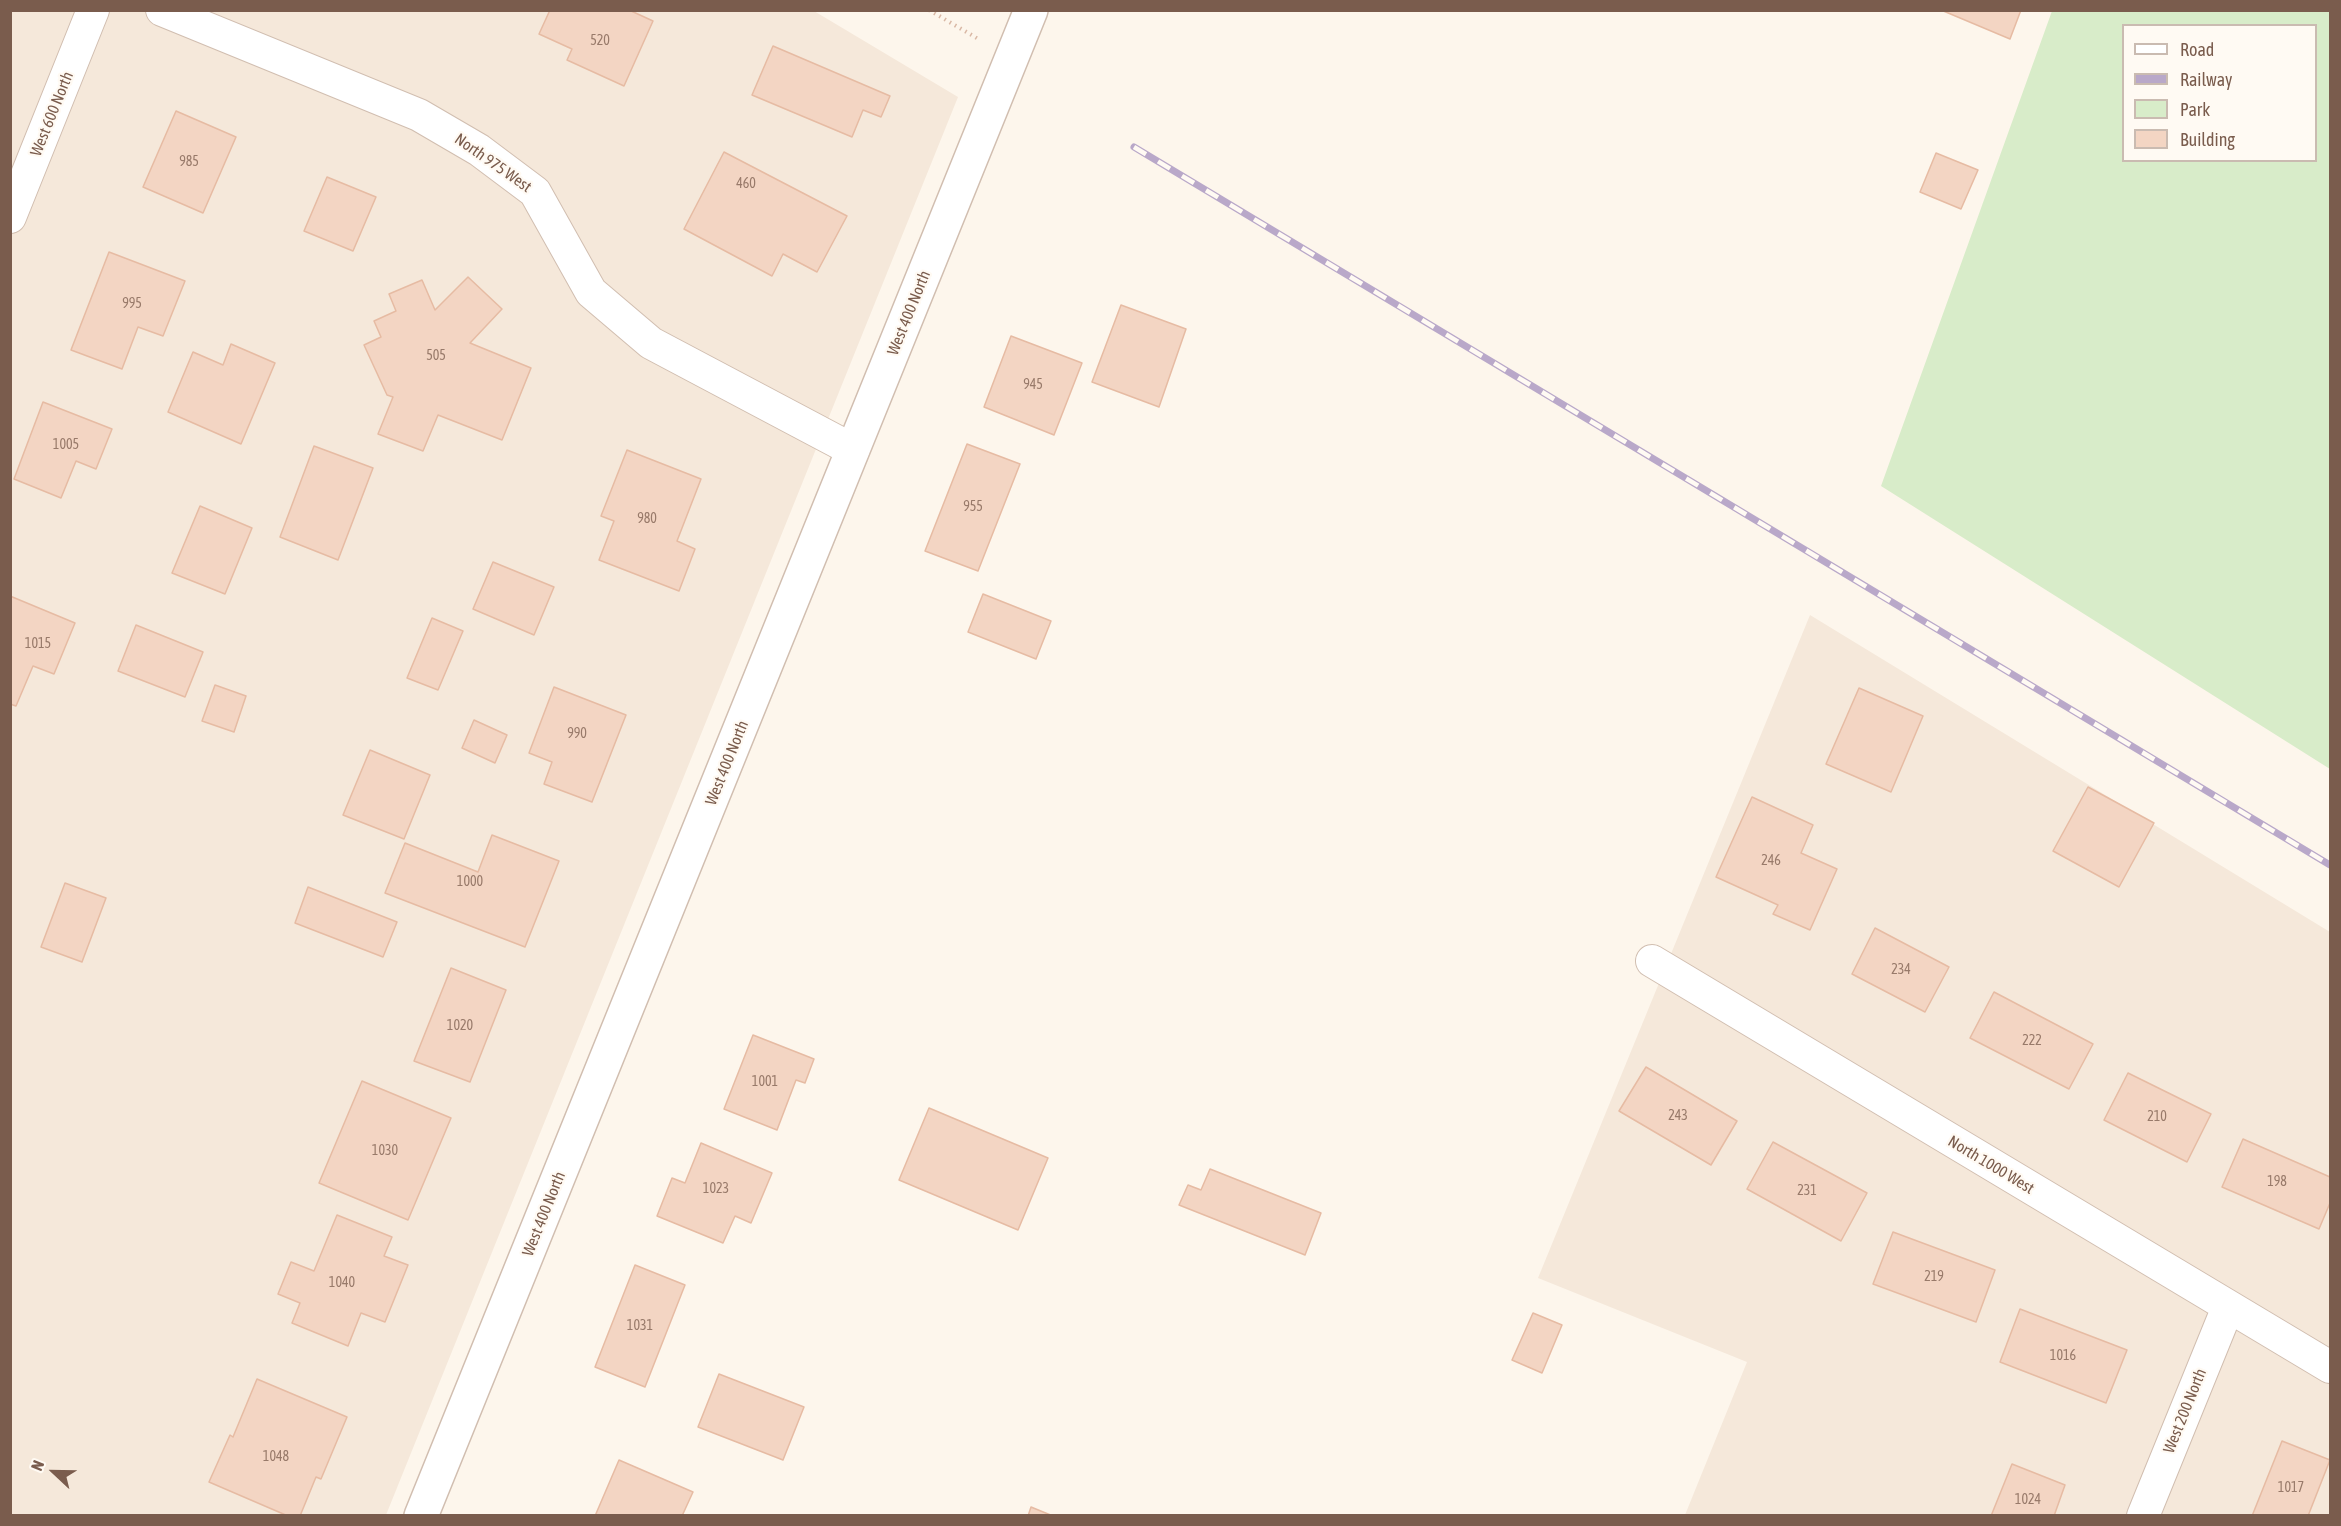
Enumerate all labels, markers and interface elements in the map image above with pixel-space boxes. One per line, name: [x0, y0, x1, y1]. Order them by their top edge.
legend: [2122, 24, 2317, 162]
house number: 520: [590, 33, 610, 49]
text: Road: [2180, 39, 2214, 60]
street label: West 600 North: [26, 69, 78, 159]
text: Railway: [2180, 69, 2232, 90]
text: Park: [2180, 99, 2210, 120]
street label: North 975 West: [451, 129, 535, 197]
text: Building: [2180, 129, 2235, 150]
house number: 985: [179, 154, 199, 170]
house number: 460: [736, 176, 756, 192]
street label: West 400 North: [883, 268, 935, 358]
house number: 995: [122, 296, 142, 312]
house number: 505: [426, 348, 446, 364]
house number: 945: [1023, 377, 1043, 393]
house number: 1005: [53, 437, 79, 453]
house number: 955: [963, 499, 983, 515]
house number: 980: [637, 511, 657, 527]
house number: 1015: [25, 636, 51, 652]
street label: West 400 North: [701, 718, 753, 808]
house number: 990: [567, 726, 587, 742]
house number: 246: [1761, 853, 1781, 869]
house number: 1000: [457, 874, 483, 890]
house number: 234: [1891, 962, 1911, 978]
house number: 1020: [447, 1018, 473, 1034]
house number: 222: [2022, 1033, 2042, 1049]
house number: 1001: [752, 1074, 778, 1090]
house number: 243: [1668, 1108, 1688, 1124]
house number: 210: [2147, 1109, 2167, 1125]
street label: North 1000 West: [1944, 1132, 2038, 1198]
house number: 1030: [372, 1143, 398, 1159]
street label: West 400 North: [518, 1169, 570, 1259]
house number: 198: [2267, 1174, 2287, 1190]
house number: 1023: [703, 1181, 729, 1197]
house number: 231: [1797, 1183, 1817, 1199]
house number: 219: [1924, 1269, 1944, 1285]
house number: 1040: [329, 1275, 355, 1291]
house number: 1031: [627, 1318, 653, 1334]
house number: 1016: [2050, 1348, 2076, 1364]
street label: West 200 North: [2159, 1366, 2211, 1456]
north arrow: [24, 1442, 84, 1502]
house number: 1048: [263, 1449, 289, 1465]
text: N: [27, 1458, 47, 1473]
house number: 1017: [2278, 1480, 2304, 1496]
house number: 1024: [2015, 1492, 2041, 1508]

